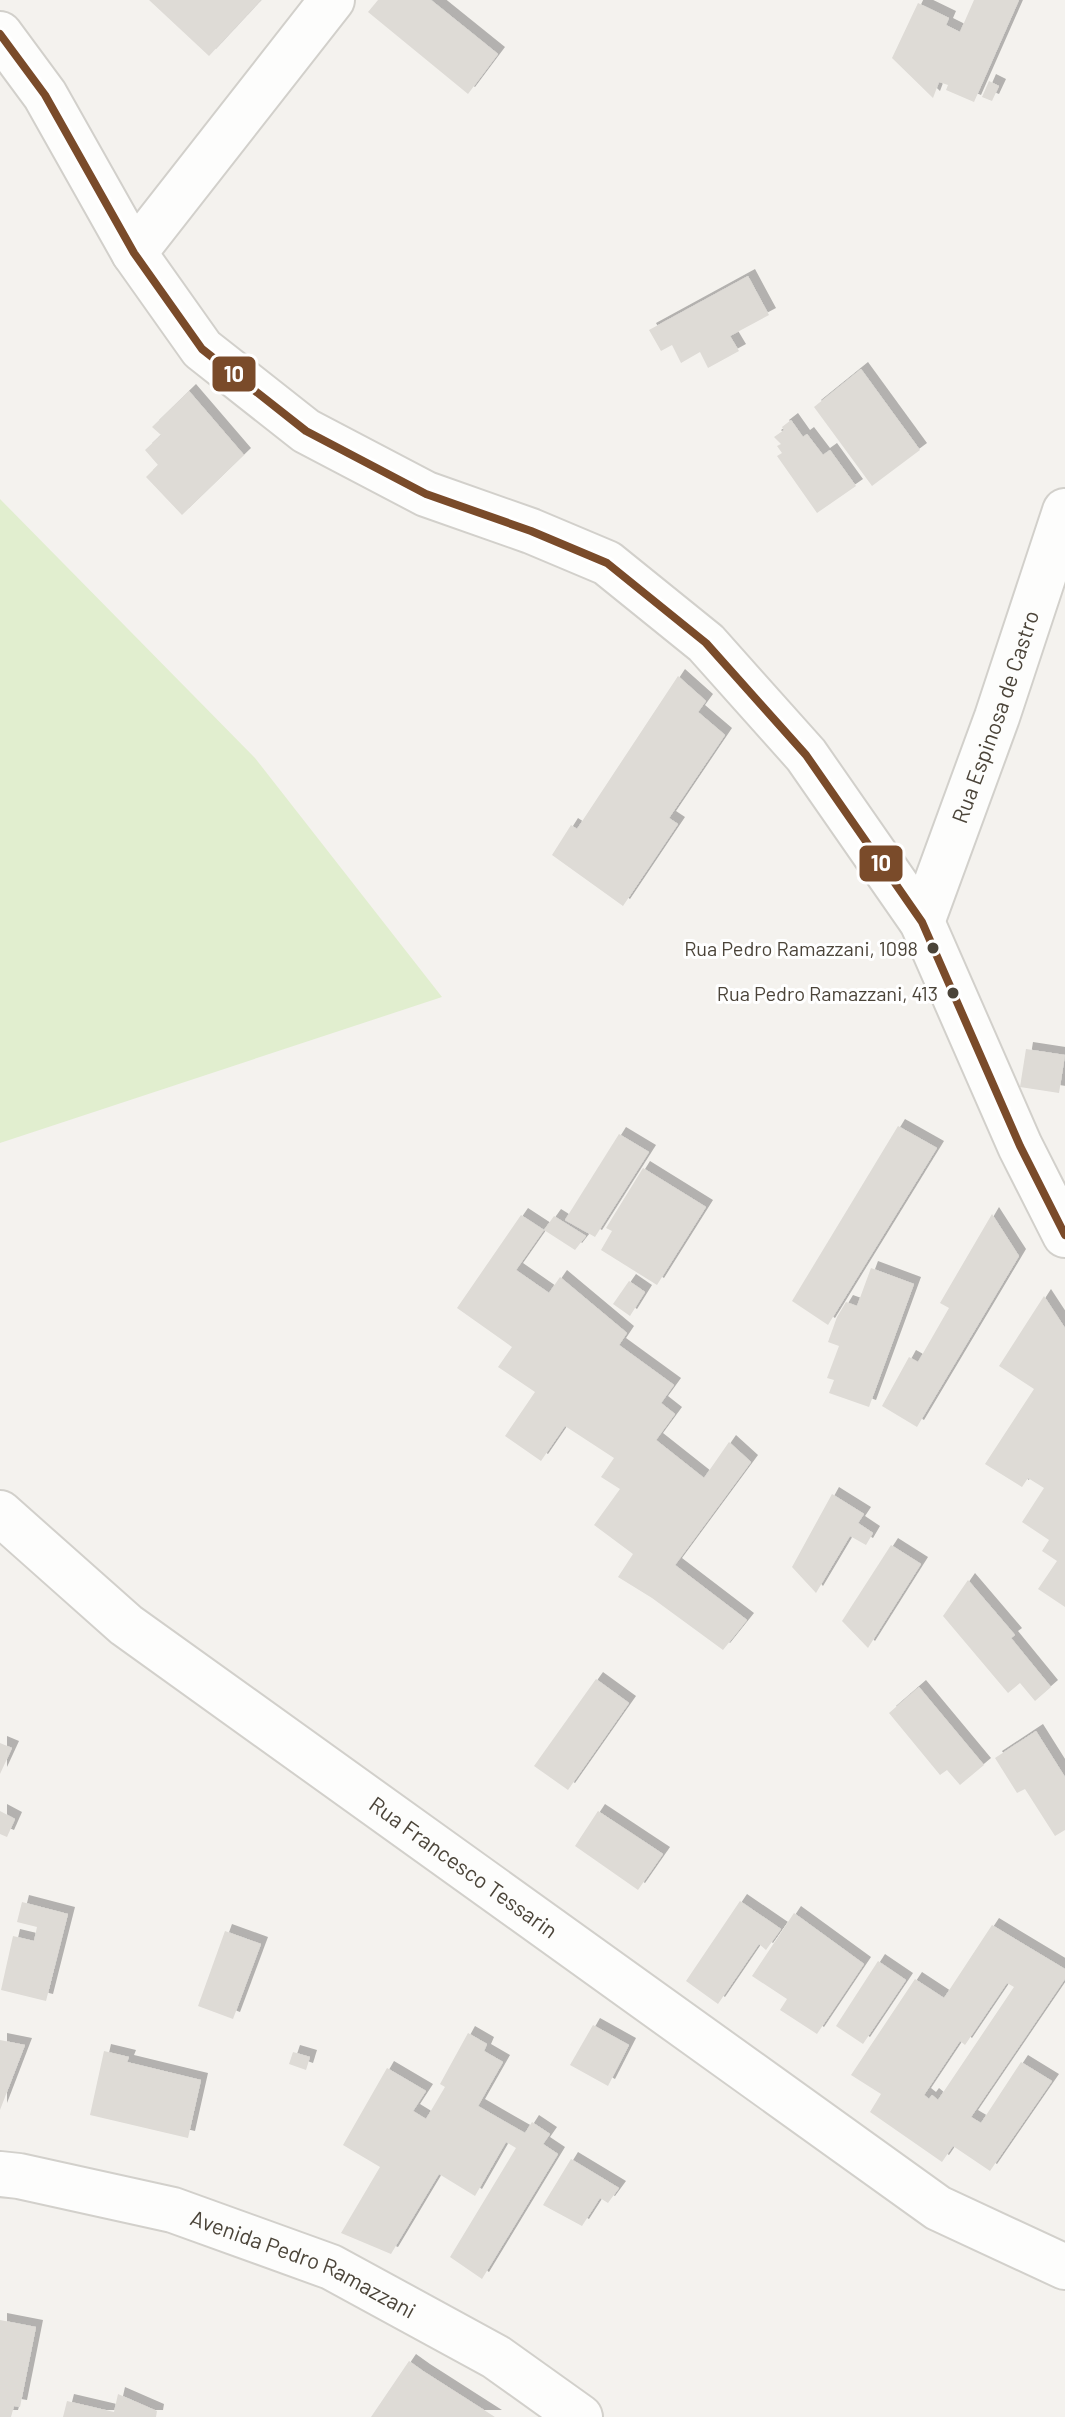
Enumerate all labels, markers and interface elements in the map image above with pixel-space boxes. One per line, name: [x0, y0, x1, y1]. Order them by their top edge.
line badge: 10: [211, 355, 257, 393]
text: 10: [224, 360, 244, 386]
street label: Rua Espinosa de Castro: [945, 607, 1043, 826]
line badge: 10: [858, 844, 904, 883]
text: 10: [871, 849, 891, 875]
place label: Rua Pedro Ramazzani, 1098: [684, 936, 918, 960]
marker: Rua Pedro Ramazzani, 1098: [925, 940, 941, 956]
place label: Rua Pedro Ramazzani, 413: [717, 981, 938, 1005]
marker: Rua Pedro Ramazzani, 413: [945, 985, 961, 1001]
street label: Rua Francesco Tessarin: [365, 1790, 563, 1943]
street label: Avenida Pedro Ramazzani: [187, 2204, 421, 2323]

